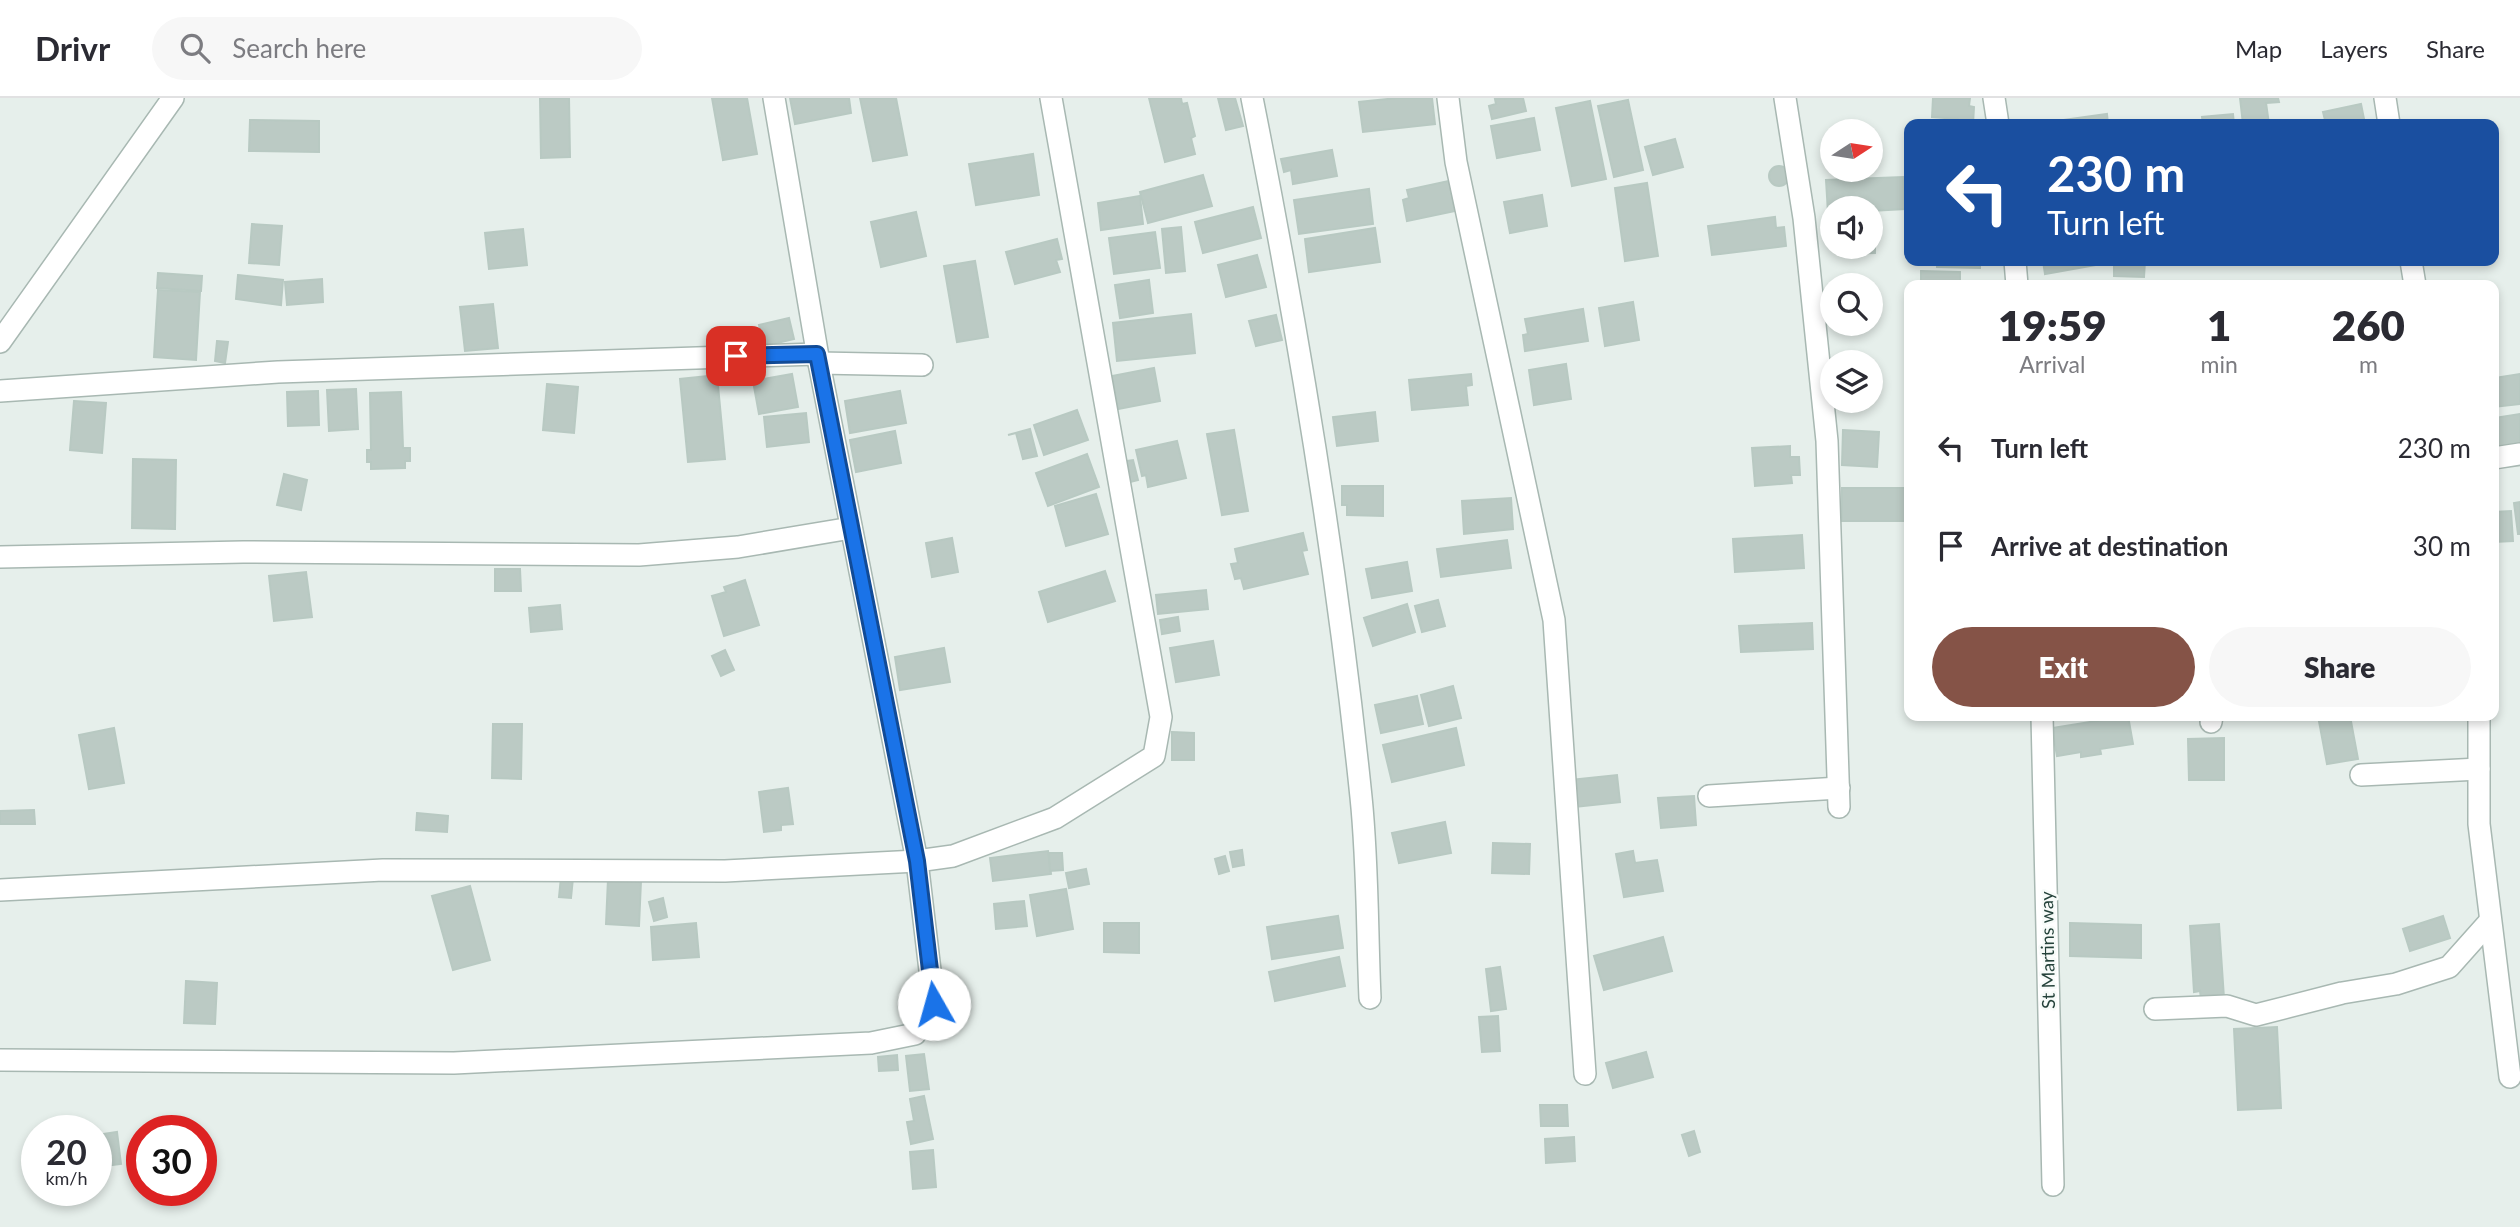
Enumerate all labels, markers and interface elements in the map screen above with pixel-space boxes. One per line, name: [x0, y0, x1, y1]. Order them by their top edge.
search box: [152, 17, 642, 80]
text: Drivr: [35, 28, 110, 68]
icon: search: [176, 29, 214, 67]
text: Search here: [232, 32, 366, 64]
text: Map: [2235, 34, 2282, 63]
text: Layers: [2320, 34, 2388, 63]
text: Share: [2426, 34, 2485, 63]
north arrow: [1820, 119, 1883, 182]
map controls: [1820, 119, 1883, 413]
text: 230 m: [2047, 144, 2185, 202]
icon: left: [1932, 147, 2023, 238]
button: sound: [1820, 196, 1883, 259]
text: Turn left: [2047, 203, 2164, 242]
button: search: [1820, 273, 1883, 336]
text: 19:59: [1998, 300, 2107, 350]
text: 1: [2207, 300, 2231, 350]
text: 260: [2332, 300, 2405, 350]
pin: [706, 326, 766, 386]
icon: arrive: [717, 337, 755, 375]
button: layers: [1820, 350, 1883, 413]
text: Arrival: [2019, 350, 2085, 378]
text: min: [2201, 350, 2238, 378]
text: m: [2359, 350, 2378, 378]
icon: left: [1932, 429, 1970, 467]
text: Turn left: [1991, 432, 2088, 464]
text: 230 m: [2398, 432, 2471, 464]
icon: arrive: [1932, 527, 1970, 565]
text: Arrive at destination: [1991, 530, 2228, 562]
text: 30 m: [2413, 530, 2471, 562]
button: Exit: [1932, 627, 2195, 707]
button: Share: [2209, 627, 2471, 707]
street label: St Martins way: [2035, 890, 2059, 1009]
position arrow: [897, 967, 971, 1041]
speed limit sign: 30: [126, 1115, 217, 1206]
text: 20: [46, 1130, 87, 1172]
text: km/h: [45, 1167, 88, 1189]

